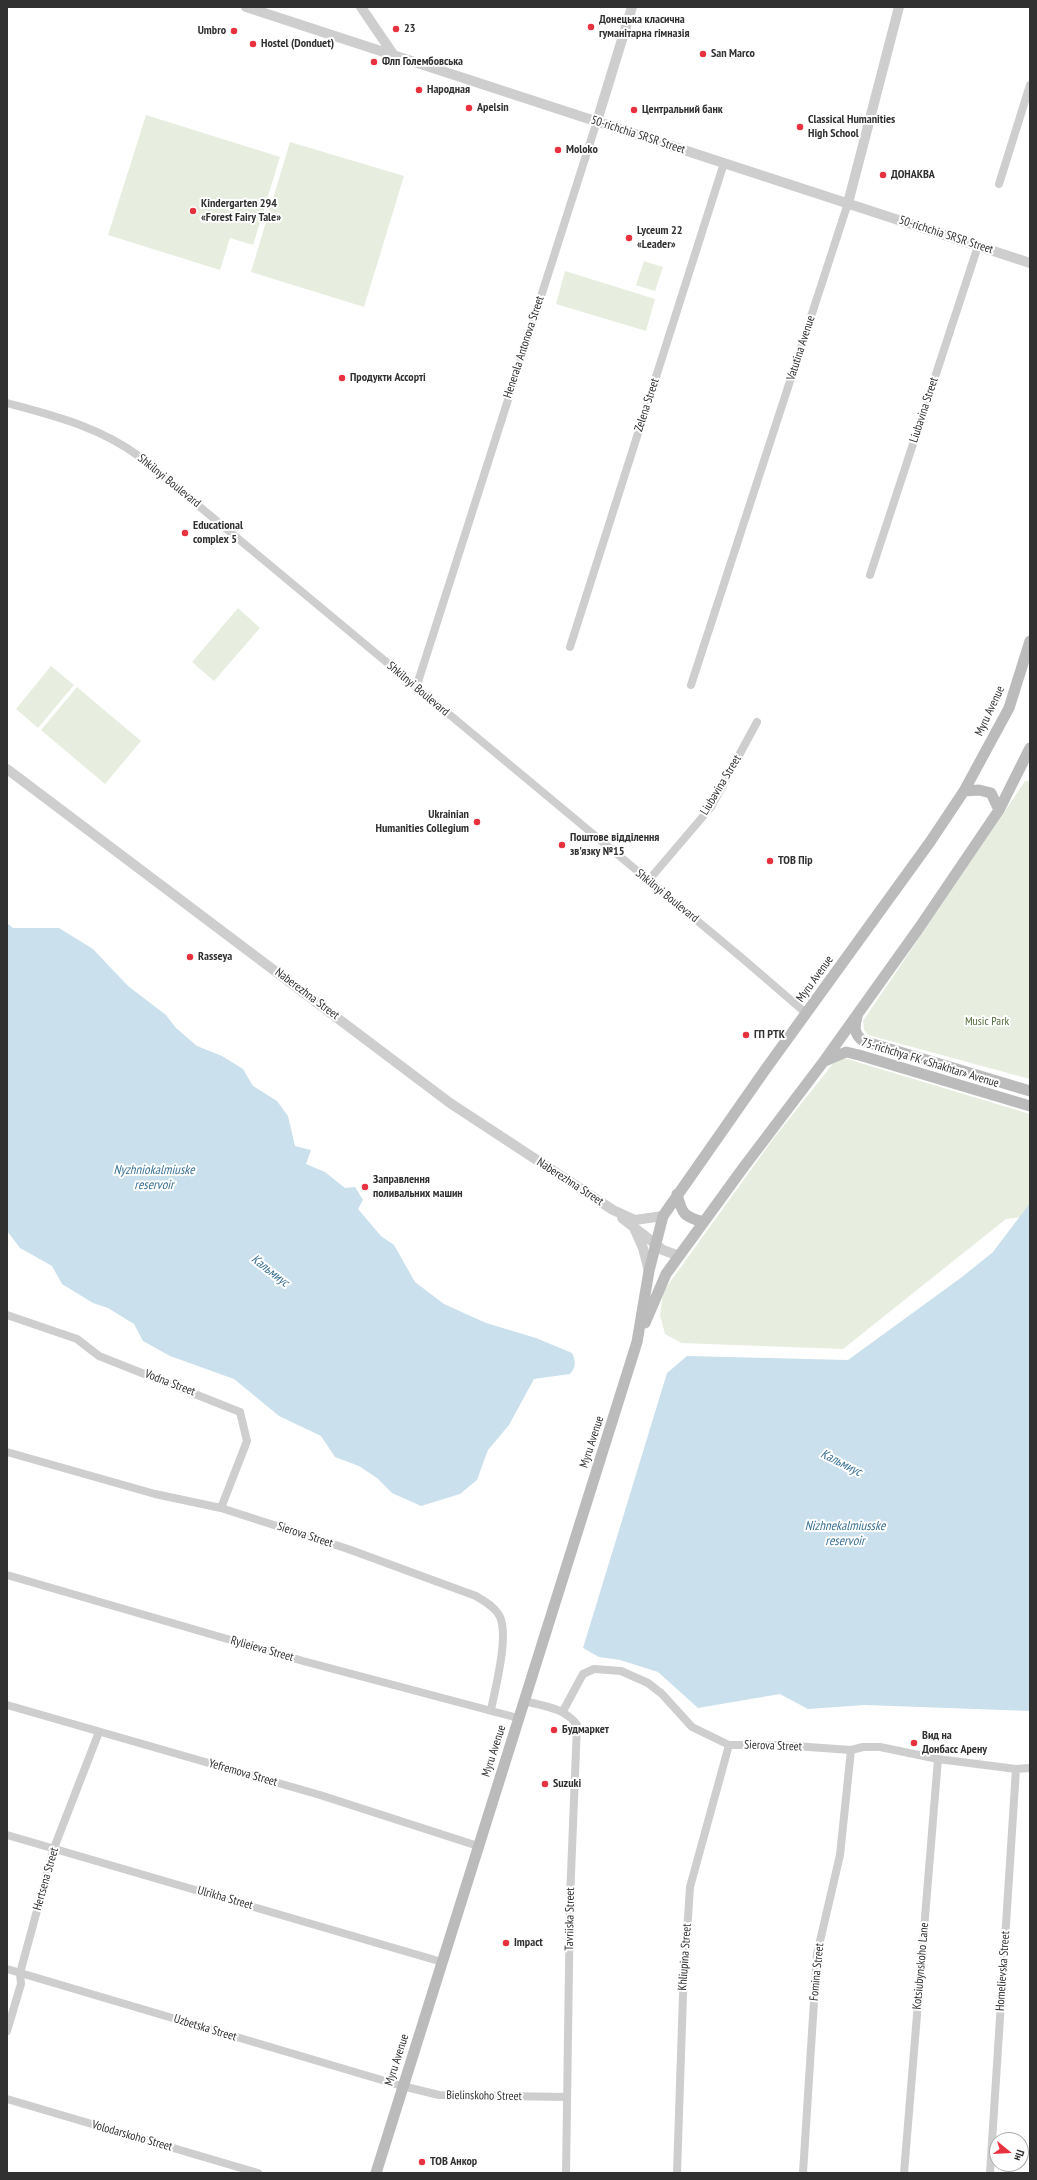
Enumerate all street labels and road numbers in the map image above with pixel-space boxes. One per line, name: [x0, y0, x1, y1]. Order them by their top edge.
street label: 50-richchia SRSR Street: [589, 113, 687, 157]
street label: 50-richchia SRSR Street: [897, 213, 995, 257]
street label: Henerala Antonova Street: [501, 294, 547, 400]
street label: Vatutina Avenue: [784, 314, 818, 382]
street label: Liubavina Street: [907, 376, 941, 444]
street label: Zelena Street: [632, 377, 662, 433]
street label: Shkilnyi Boulevard: [135, 451, 203, 511]
street label: Shkilnyi Boulevard: [384, 659, 452, 719]
street label: Myru Avenue: [972, 684, 1008, 738]
street label: Liubavina Street: [697, 752, 745, 818]
street label: Shkilnyi Boulevard: [633, 866, 701, 926]
street label: Myru Avenue: [793, 953, 837, 1005]
street label: Naberezhna Street: [272, 965, 342, 1023]
street label: 75-richchya FK «Shakhtar» Avenue: [859, 1035, 1001, 1091]
street label: Naberezhna Street: [534, 1155, 606, 1209]
street label: Vodna Street: [143, 1367, 197, 1399]
street label: Myru Avenue: [577, 1414, 607, 1470]
street label: Sierova Street: [275, 1519, 335, 1551]
street label: Rylieieva Street: [229, 1633, 295, 1665]
street label: Myru Avenue: [479, 1723, 509, 1779]
street label: Sierova Street: [744, 1738, 802, 1754]
street label: Yefremova Street: [207, 1756, 279, 1790]
street label: Hertsena Street: [30, 1846, 62, 1912]
street label: Ulrikha Street: [196, 1883, 254, 1913]
street label: Tavriiska Street: [562, 1887, 578, 1951]
street label: Kotsiubynskoho Lane: [910, 1922, 932, 2010]
street label: Khliupina Street: [675, 1923, 695, 1991]
street label: Homelievska Street: [993, 1931, 1013, 2011]
street label: Fomina Street: [807, 1942, 827, 2002]
street label: Uzbetska Street: [172, 2012, 238, 2044]
street label: Myru Avenue: [382, 2032, 412, 2088]
street label: Bielinskoho Street: [446, 2088, 522, 2104]
street label: Volodarskoho Street: [90, 2118, 174, 2154]

